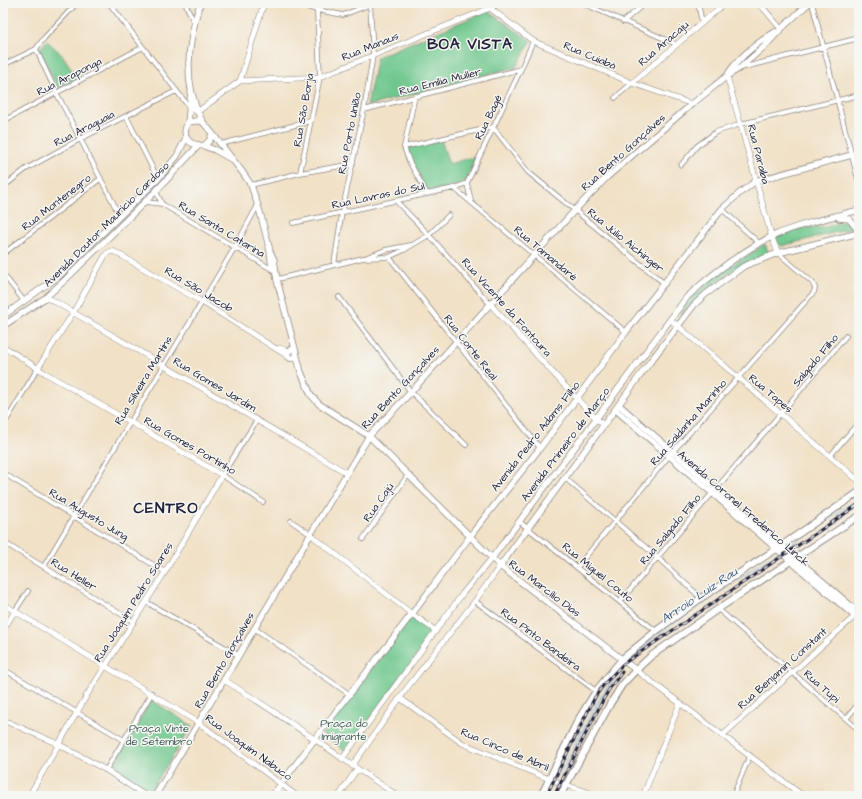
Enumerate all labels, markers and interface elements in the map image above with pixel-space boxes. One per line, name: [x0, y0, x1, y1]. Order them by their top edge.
street label: Rua Aracaju: [635, 17, 692, 69]
street label: Rua Manaus: [339, 28, 401, 65]
district label: BOA VISTA: [427, 34, 513, 55]
street label: Rua Cuiabá: [561, 38, 619, 73]
street label: Rua Araponga: [34, 53, 105, 100]
street label: Rua Emília Muller: [398, 64, 483, 99]
street label: Rua São Borja: [290, 72, 317, 148]
street label: Rua Porto União: [334, 90, 365, 175]
street label: Rua Bagé: [471, 92, 507, 143]
street label: Rua Araguaia: [51, 107, 118, 151]
street label: Rua Bento Gonçalves: [578, 110, 669, 194]
street label: Rua Paraíba: [744, 123, 773, 186]
street label: Avenida Doutor Maurício Cardoso: [40, 158, 173, 290]
street label: Rua Montenegro: [19, 170, 95, 235]
street label: Rua Lavras do Sul: [330, 178, 426, 213]
street label: Rua Santa Catarina: [176, 198, 268, 261]
street label: Rua Júlio Aichinger: [583, 205, 667, 277]
street label: Rua Tamandaré: [511, 222, 581, 284]
street label: Rua Vicente da Fontoura: [458, 255, 555, 360]
street label: Rua São Jacob: [162, 263, 236, 316]
street label: Rua Corte Real: [440, 311, 501, 383]
street label: Salgado Filho: [789, 330, 843, 391]
street label: Rua Silveira Martins: [111, 333, 176, 427]
street label: Rua Bento Gonçalves: [358, 342, 443, 432]
street label: Rua Gomes Jardim: [170, 354, 260, 416]
street label: Rua Tapes: [745, 370, 796, 417]
street label: Rua Saldanha Marinho: [647, 375, 731, 469]
street label: Avenida Pedro Adams Filho: [488, 377, 584, 495]
street label: Avenida Primeiro de Março: [518, 384, 614, 504]
street label: Rua Gomes Portinho: [141, 413, 239, 478]
street label: Avenida Coronel Frederico Linck: [674, 447, 813, 570]
street label: Rua Cajú: [360, 479, 398, 525]
street label: Rua Augusto Jung: [46, 485, 132, 545]
street label: Rua Salgado Filho: [636, 490, 706, 568]
district label: CENTRO: [134, 498, 199, 519]
street label: Rua Joaquim Pedro Soares: [90, 539, 177, 665]
street label: Rua Miguel Couto: [558, 539, 637, 607]
street label: Rua Heller: [48, 554, 100, 594]
street label: Rua Marcílio Dias: [506, 556, 584, 621]
water label: Arroio Luiz Rau: [658, 563, 742, 627]
street label: Rua Pinto Bandeira: [498, 604, 584, 675]
street label: Rua Bento Gonçalves: [191, 609, 258, 711]
street label: Rua Benjamin Constant: [734, 624, 831, 713]
street label: Rua Tupi: [800, 666, 843, 707]
street label: Rua Joaquim Nabuco: [202, 711, 296, 785]
park label: Praça do Imigrante: [320, 716, 369, 745]
park label: Praça Vinte de Setembro: [126, 721, 193, 749]
street label: Rua Cinco de Abril: [458, 724, 552, 775]

